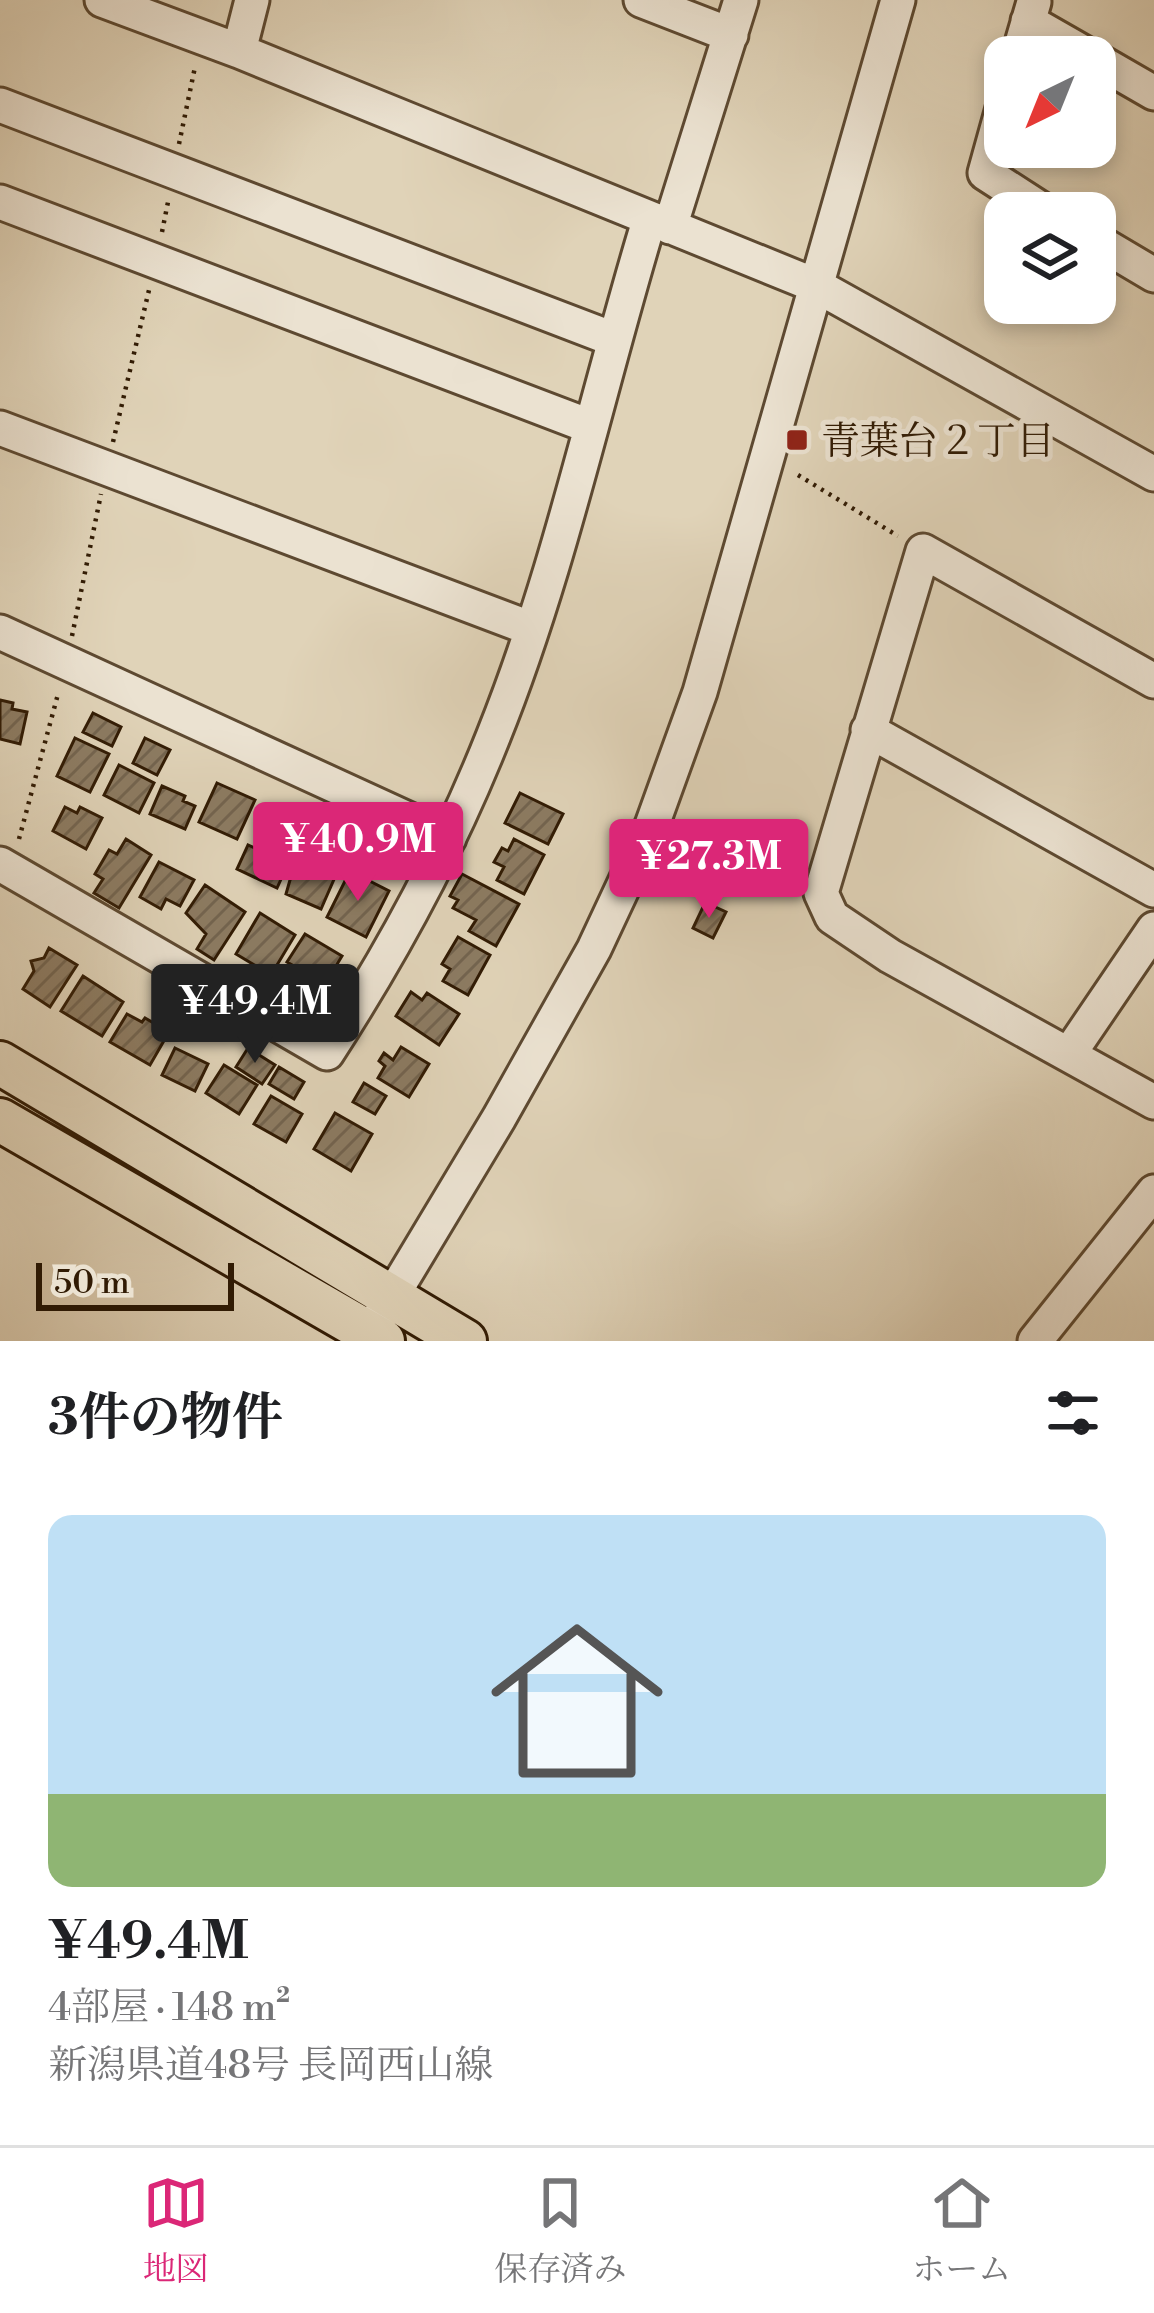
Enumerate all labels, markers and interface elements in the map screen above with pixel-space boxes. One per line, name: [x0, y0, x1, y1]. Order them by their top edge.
north arrow: [984, 36, 1116, 168]
map controls: [984, 36, 1116, 324]
button: layers: [984, 192, 1116, 324]
place label: 青葉台２丁目: [821, 418, 1055, 467]
marker: 青葉台２丁目: [784, 427, 810, 453]
pin: ¥40.9M: [260, 802, 456, 904]
text: ¥40.9M: [280, 816, 436, 865]
pin: ¥27.3M: [611, 819, 807, 921]
text: ¥27.3M: [636, 833, 782, 882]
pin: ¥49.4M: [157, 964, 353, 1066]
text: ¥49.4M: [178, 978, 332, 1027]
scale bar: [36, 1257, 234, 1310]
text: 50 m: [54, 1263, 130, 1304]
icon: filters: [1040, 1380, 1106, 1446]
text: 3件の物件: [48, 1387, 283, 1451]
icon: home: [469, 1593, 685, 1809]
text: ¥49.4M: [48, 1911, 249, 1975]
text: 4部屋 · 148 m²: [48, 1984, 290, 2033]
text: 新潟県道48号 長岡西山線: [48, 2042, 493, 2091]
tab: 地図: [143, 2170, 209, 2291]
tab: 保存済み: [494, 2170, 626, 2291]
tab: ホーム: [912, 2170, 1011, 2291]

